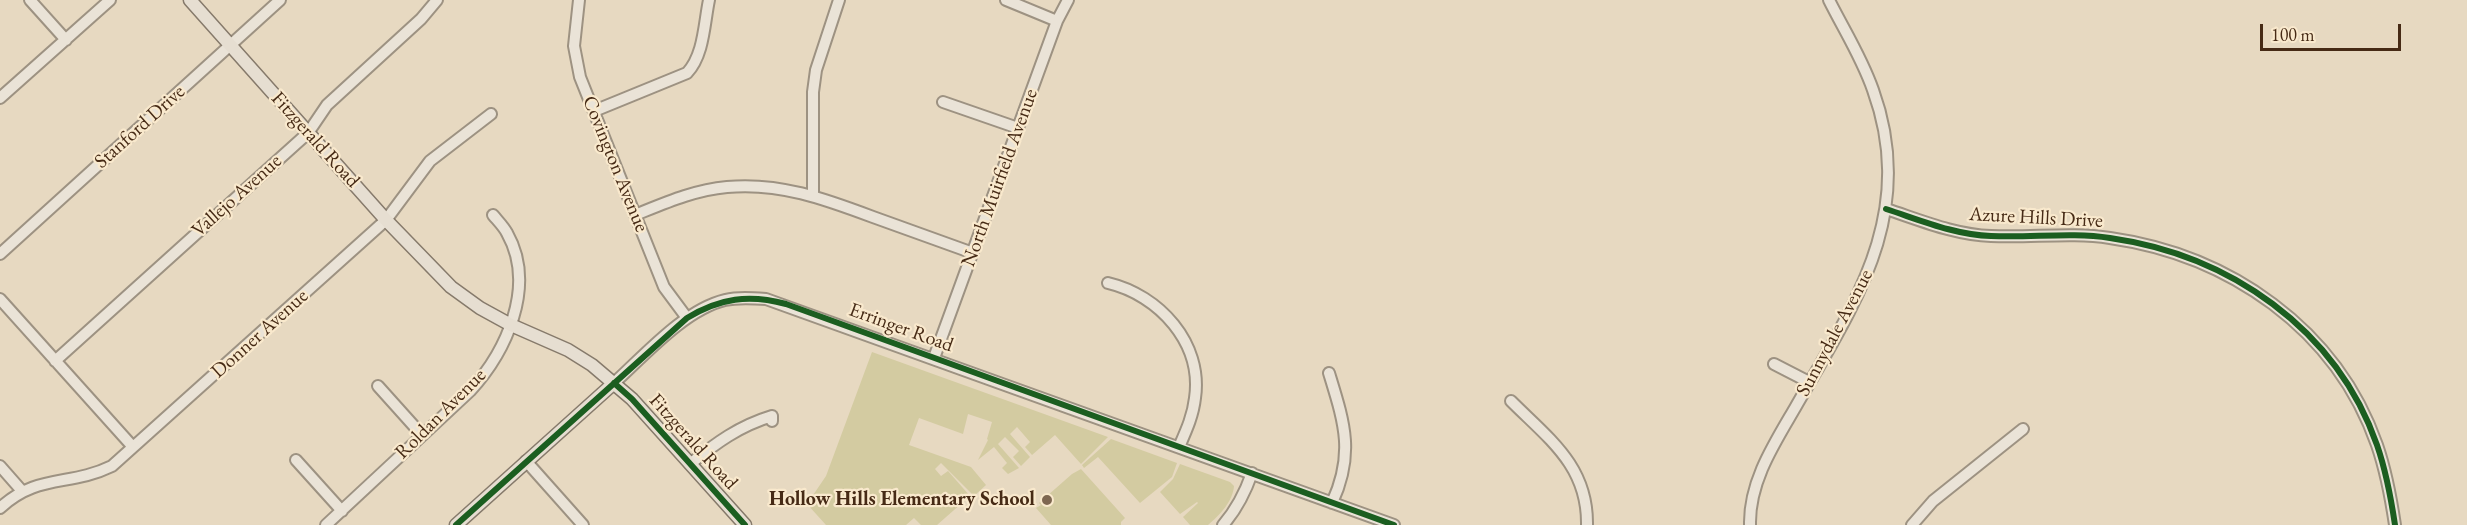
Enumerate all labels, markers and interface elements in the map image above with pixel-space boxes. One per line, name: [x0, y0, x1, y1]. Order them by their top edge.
scale bar: [2263, 12, 2404, 50]
text: 100 m: [2271, 23, 2315, 46]
street label: Stanford Drive: [90, 80, 190, 174]
street label: North Muirfield Avenue: [957, 86, 1043, 270]
street label: Fitzgerald Road: [266, 87, 364, 193]
street label: Covington Avenue: [577, 92, 653, 236]
street label: Vallejo Avenue: [187, 149, 287, 243]
street label: Azure Hills Drive: [1969, 203, 2103, 233]
street label: Sunnydale Avenue: [1791, 265, 1879, 401]
street label: Donner Avenue: [207, 284, 313, 384]
street label: Erringer Road: [846, 298, 956, 358]
street label: Roldan Avenue: [391, 364, 491, 464]
street label: Fitzgerald Road: [644, 389, 742, 495]
place label: Hollow Hills Elementary School: [769, 488, 1035, 512]
marker: Hollow Hills Elementary School: [1040, 493, 1054, 507]

